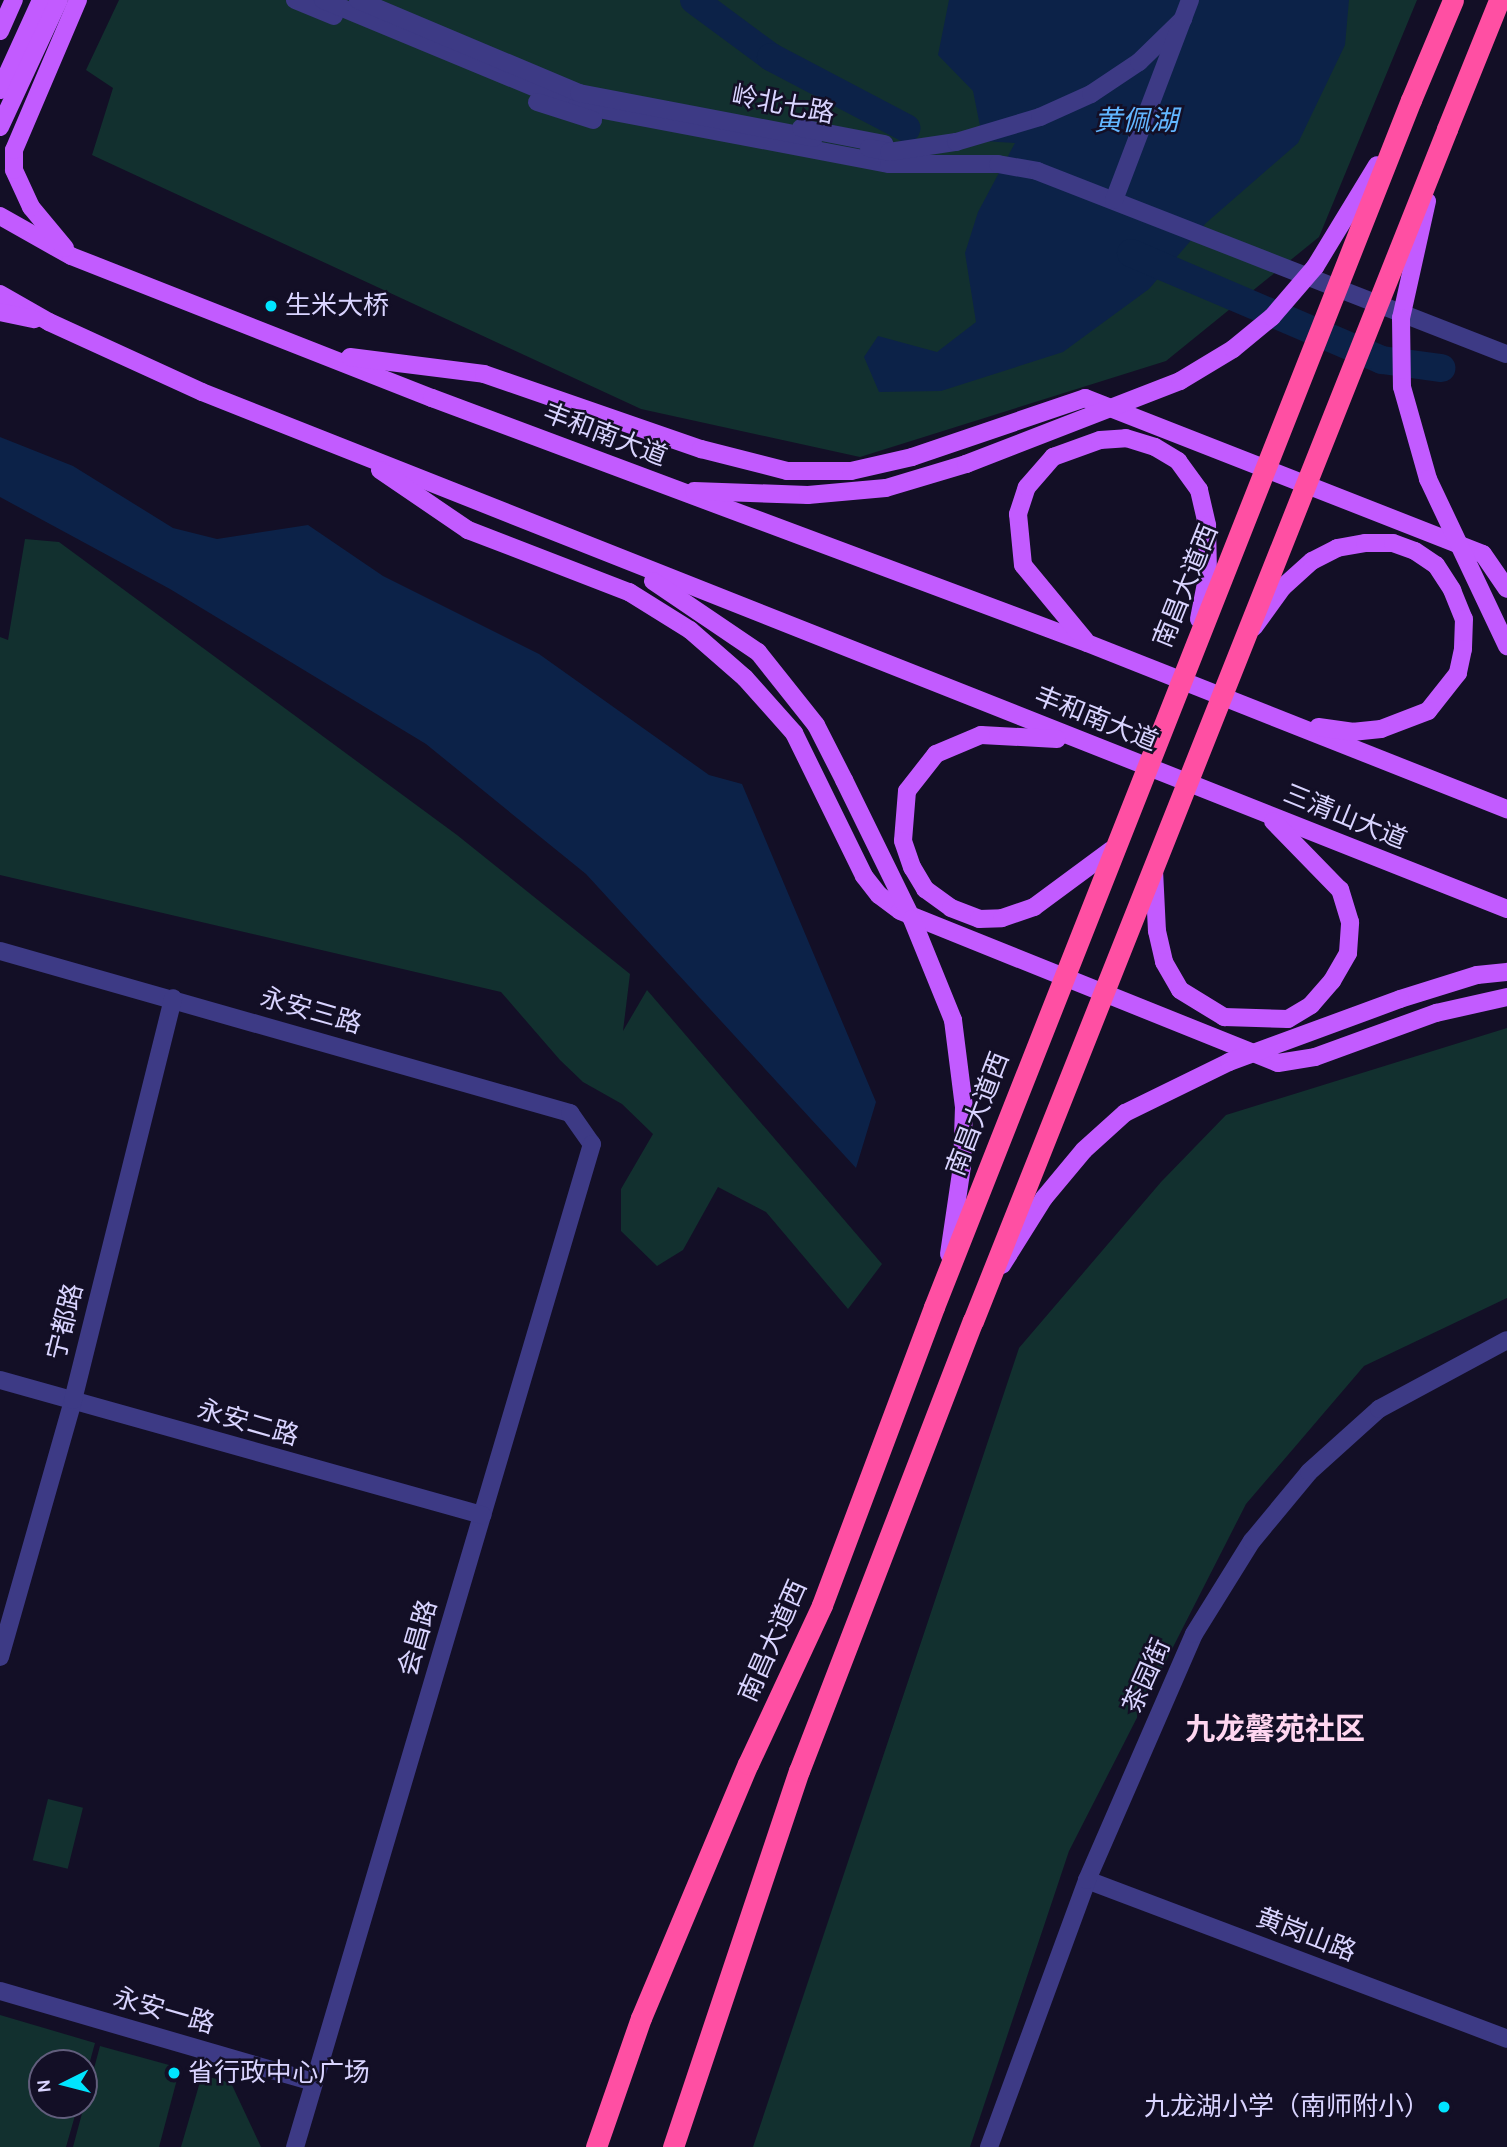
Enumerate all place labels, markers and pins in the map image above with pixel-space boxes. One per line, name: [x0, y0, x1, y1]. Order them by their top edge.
place label: 生米大桥: [285, 290, 389, 322]
marker: 生米大桥: [263, 298, 279, 314]
place label: 省行政中心广场: [188, 2057, 370, 2089]
marker: 省行政中心广场: [166, 2065, 182, 2081]
place label: 九龙湖小学（南师附小）: [1144, 2091, 1430, 2123]
marker: 九龙湖小学（南师附小）: [1436, 2099, 1452, 2115]

